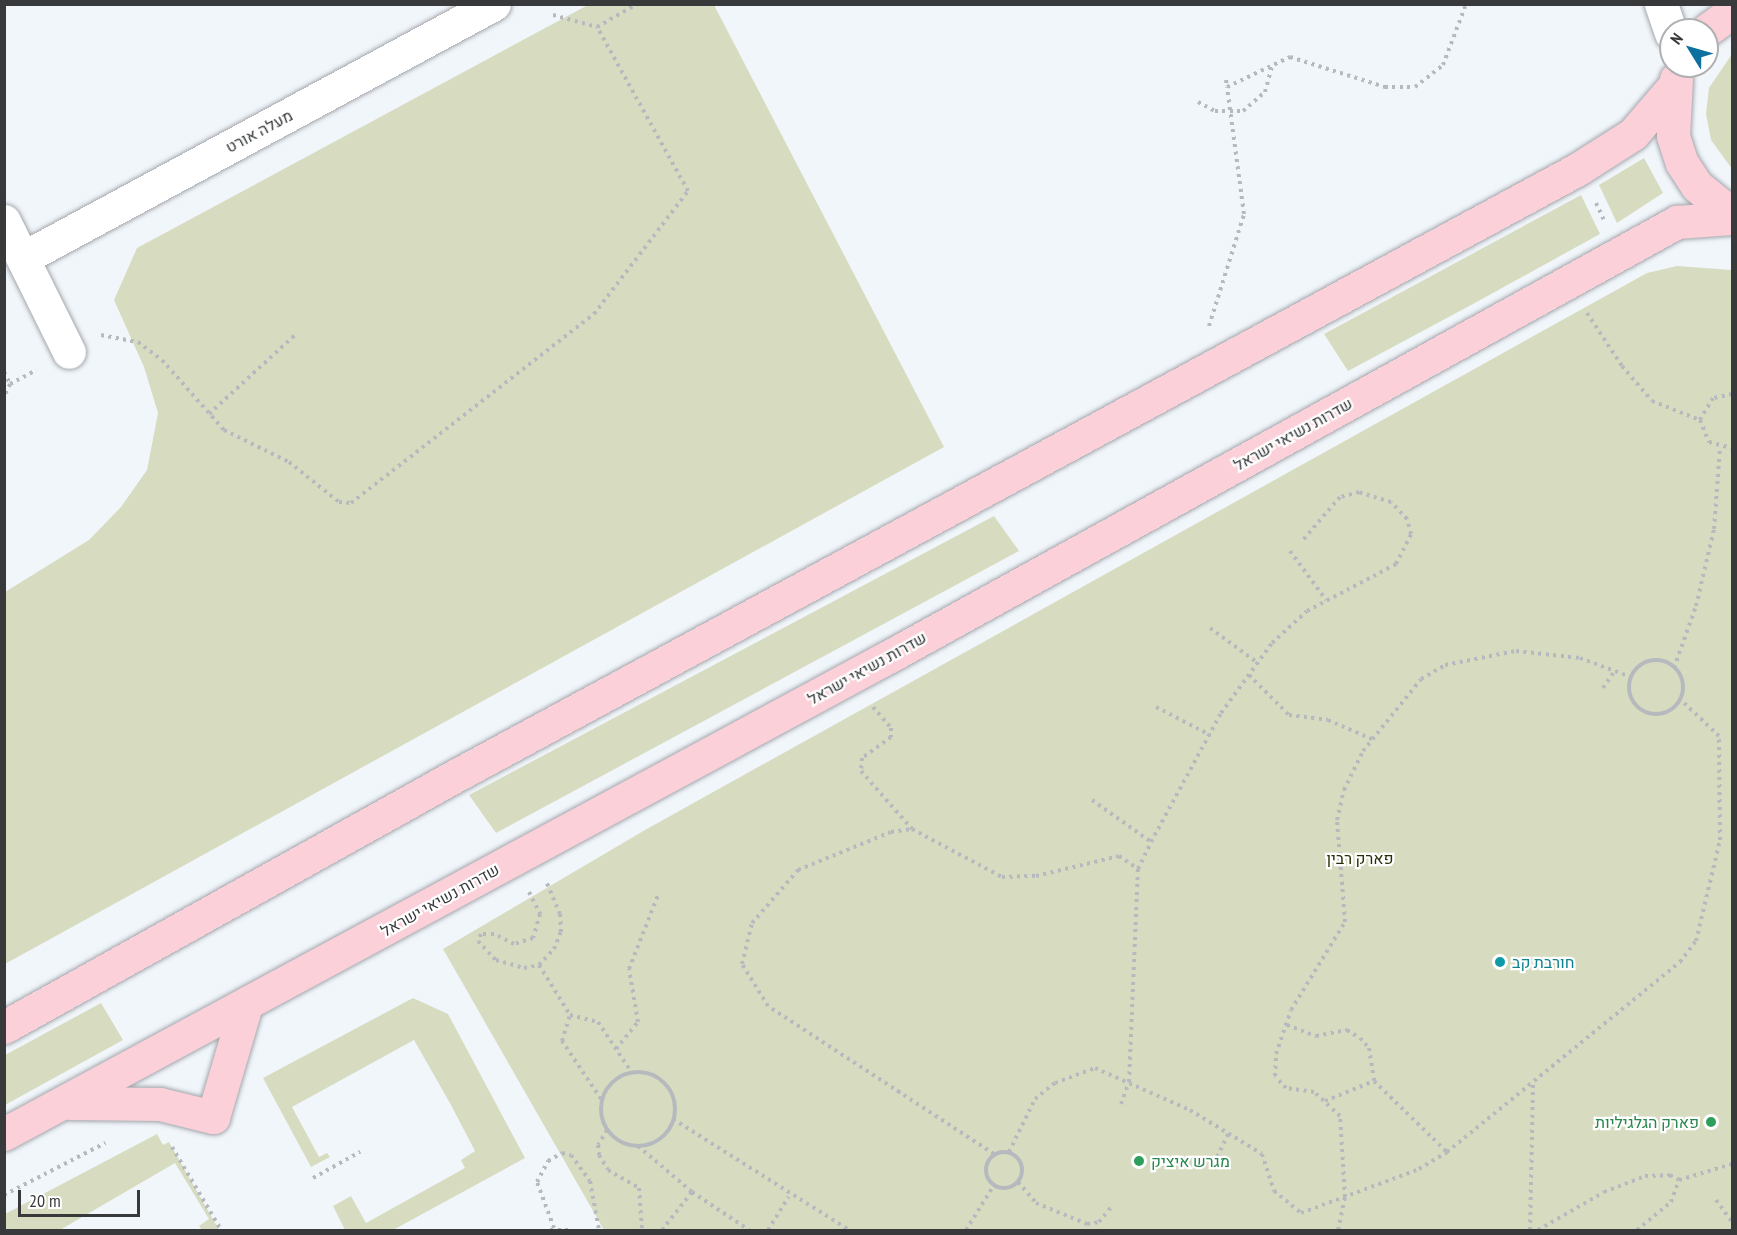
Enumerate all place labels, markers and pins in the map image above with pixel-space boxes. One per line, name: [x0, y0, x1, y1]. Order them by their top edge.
place label: חורבת קב: [1512, 952, 1574, 972]
marker: חורבת קב: [1493, 955, 1507, 969]
place label: פארק הגלגיליות: [1595, 1112, 1699, 1132]
marker: פארק הגלגיליות: [1704, 1115, 1718, 1129]
place label: מגרש איציק: [1151, 1151, 1230, 1171]
marker: מגרש איציק: [1132, 1154, 1146, 1168]

